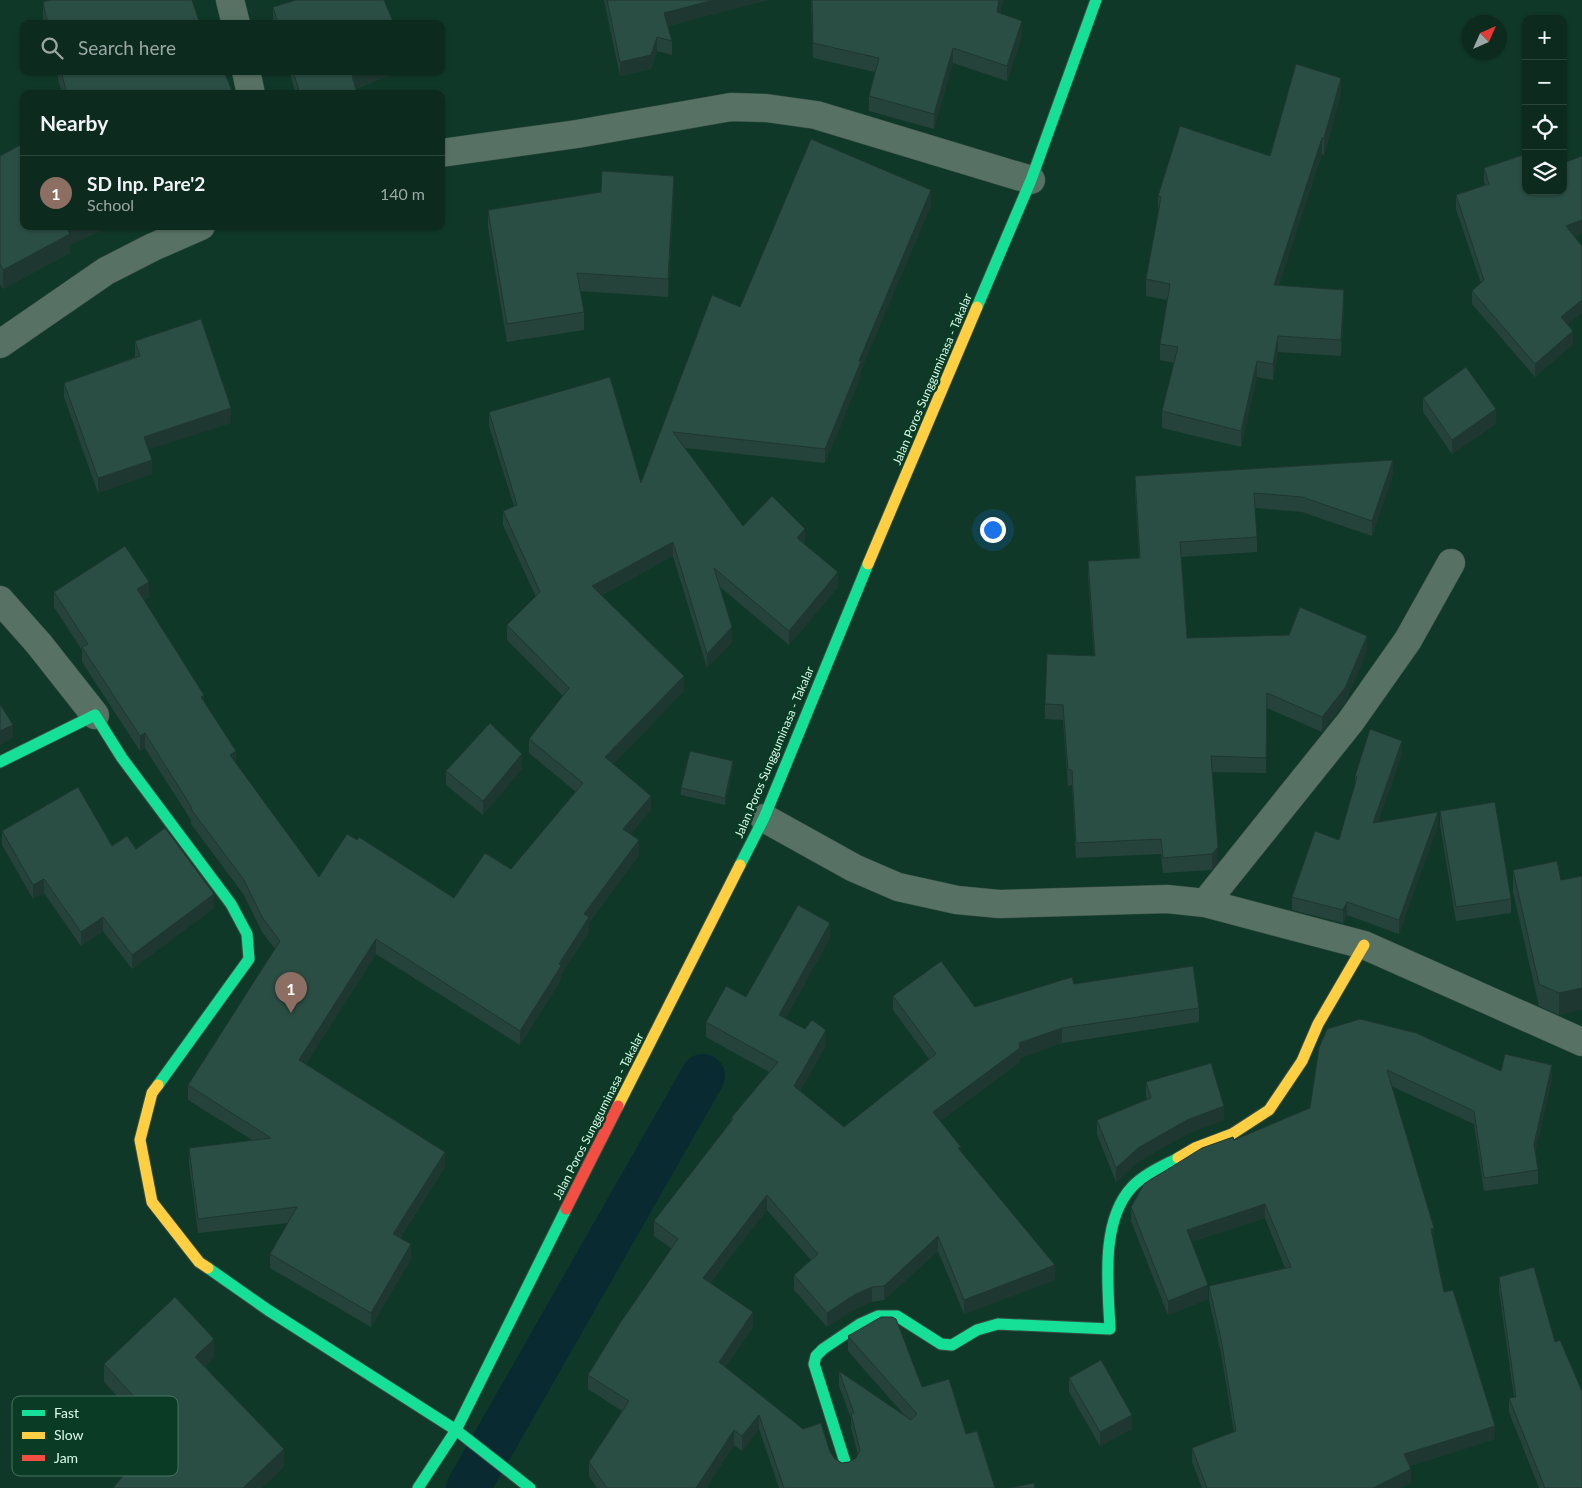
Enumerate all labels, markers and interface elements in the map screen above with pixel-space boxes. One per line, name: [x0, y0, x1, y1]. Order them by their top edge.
north arrow: [1462, 15, 1507, 60]
map controls: [1522, 15, 1567, 195]
button: +: [1522, 15, 1567, 60]
search box: [20, 20, 445, 75]
icon: search: [38, 34, 66, 62]
text: Search here: [78, 36, 176, 59]
button: −: [1522, 60, 1567, 105]
button: locate: [1522, 105, 1567, 150]
text: Nearby: [40, 110, 108, 135]
button: layers: [1522, 150, 1567, 195]
text: SD Inp. Pare'2: [87, 172, 205, 195]
text: 1: [51, 184, 61, 203]
text: 140 m: [380, 184, 425, 203]
text: School: [87, 195, 134, 214]
street label: Jalan Poros Sungguminasa - Takalar: [889, 290, 975, 467]
your location: [980, 517, 1006, 543]
street label: Jalan Poros Sungguminasa - Takalar: [731, 663, 817, 840]
pin: 1: [275, 972, 307, 1013]
street label: Jalan Poros Sungguminasa - Takalar: [549, 1030, 647, 1202]
legend: [12, 1396, 178, 1476]
text: Fast: [54, 1404, 79, 1421]
text: Slow: [54, 1426, 84, 1443]
text: Jam: [54, 1449, 78, 1466]

